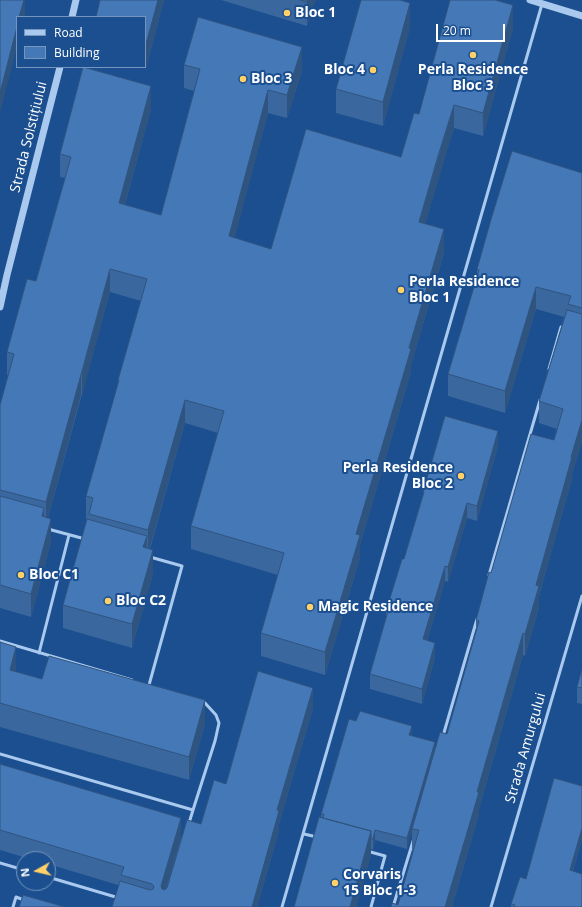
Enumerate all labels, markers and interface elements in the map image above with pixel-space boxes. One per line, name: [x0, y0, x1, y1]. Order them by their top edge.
place label: Bloc 1: [295, 5, 336, 21]
marker: Bloc 1: [282, 8, 292, 18]
legend: [16, 16, 146, 68]
scale bar: [438, 16, 507, 42]
text: 20 m: [443, 22, 471, 39]
text: Road: [54, 24, 83, 41]
text: Building: [54, 44, 99, 61]
marker: Perla Residence Bloc 3: [468, 50, 478, 60]
place label: Bloc 4: [324, 62, 365, 78]
place label: Perla Residence Bloc 3: [418, 62, 528, 94]
marker: Bloc 4: [368, 65, 378, 75]
place label: Bloc 3: [251, 71, 292, 87]
marker: Bloc 3: [238, 74, 248, 84]
street label: Strada Solstițiului: [7, 80, 51, 194]
place label: Perla Residence Bloc 1: [409, 274, 519, 306]
marker: Perla Residence Bloc 1: [396, 285, 406, 295]
place label: Perla Residence Bloc 2: [343, 460, 453, 492]
marker: Perla Residence Bloc 2: [456, 471, 466, 481]
place label: Bloc C1: [29, 567, 79, 583]
marker: Bloc C1: [16, 570, 26, 580]
place label: Bloc C2: [116, 593, 166, 609]
marker: Bloc C2: [103, 596, 113, 606]
place label: Magic Residence: [318, 599, 433, 615]
marker: Magic Residence: [305, 602, 315, 612]
street label: Strada Amurgului: [502, 691, 550, 805]
north arrow: [16, 851, 56, 891]
text: N: [17, 867, 33, 878]
place label: Corvaris 15 Bloc 1-3: [343, 867, 416, 900]
marker: Corvaris 15 Bloc 1-3: [330, 878, 340, 888]

